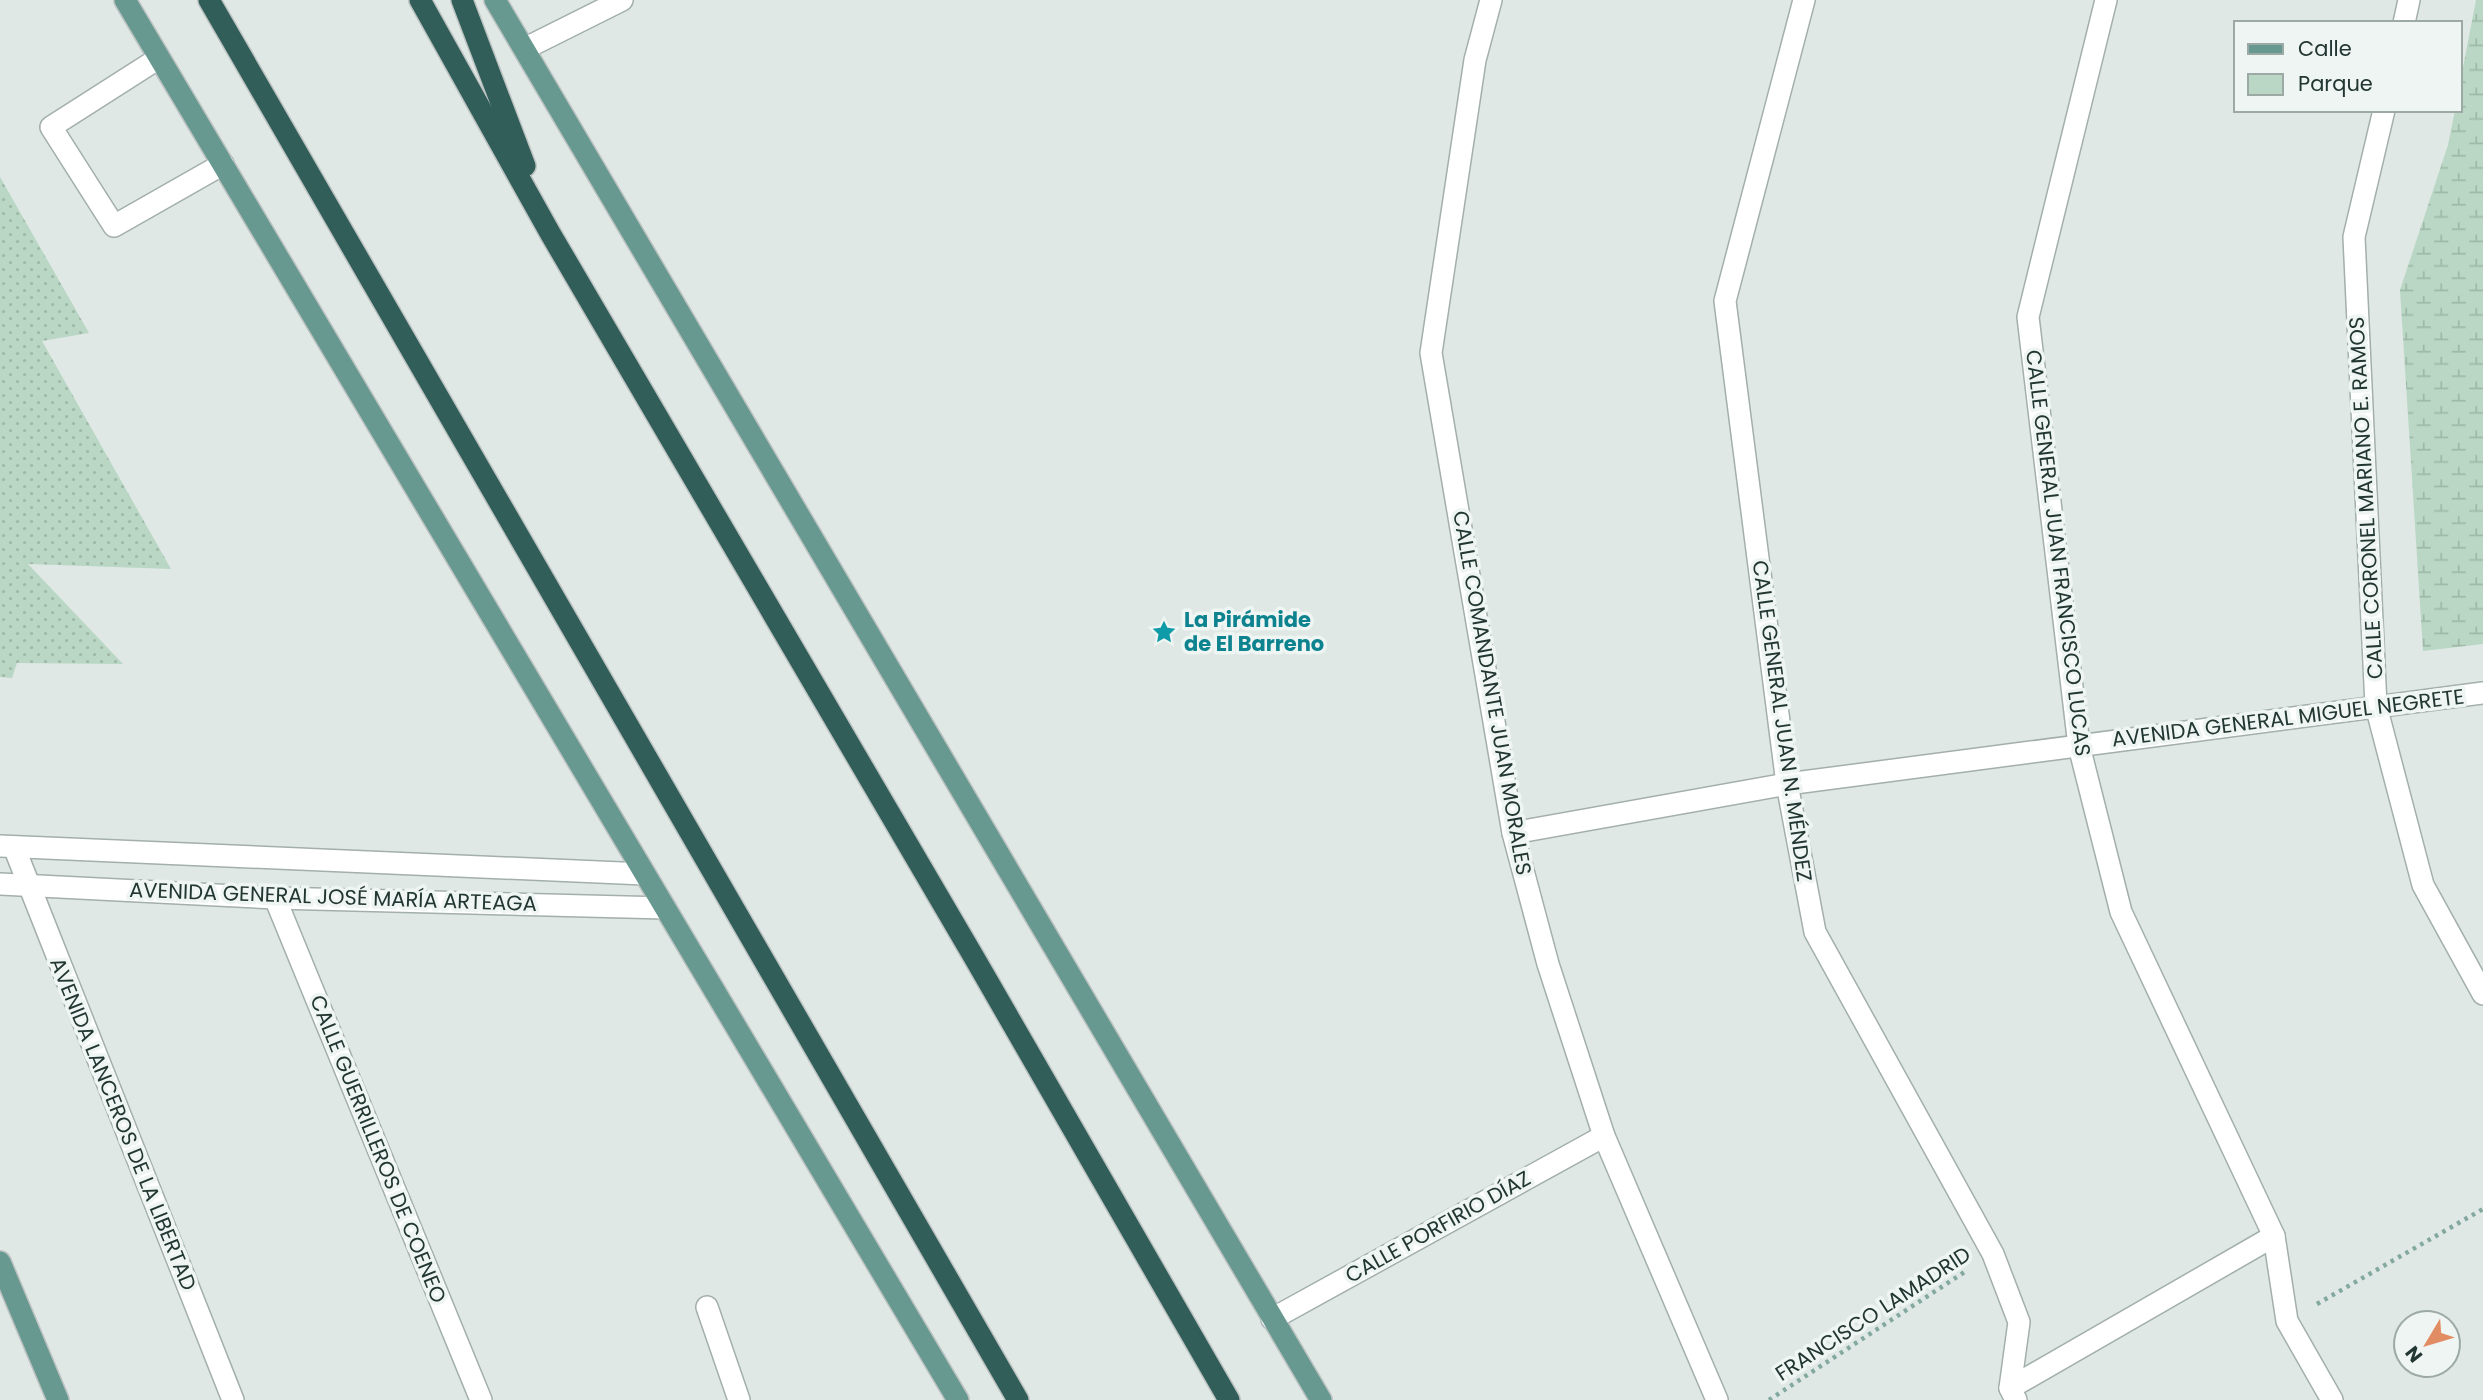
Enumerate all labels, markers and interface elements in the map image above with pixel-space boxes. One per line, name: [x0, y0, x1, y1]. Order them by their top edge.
legend: [2234, 21, 2462, 112]
text: Calle: [2298, 34, 2352, 63]
text: Parque: [2298, 69, 2373, 98]
street label: CALLE CORONEL MARIANO E. RAMOS: [2342, 316, 2389, 680]
street label: CALLE GENERAL JUAN FRANCISCO LUCAS: [2019, 348, 2098, 758]
street label: CALLE COMANDANTE JUAN MORALES: [1446, 508, 1539, 877]
street label: CALLE GENERAL JUAN N. MÉNDEZ: [1746, 558, 1819, 884]
place label: La Pirámide de El Barreno: [1184, 605, 1324, 658]
place icon: La Pirámide de El Barreno: [1150, 618, 1178, 646]
street label: AVENIDA GENERAL MIGUEL NEGRETE: [2110, 681, 2466, 754]
street label: AVENIDA GENERAL JOSÉ MARÍA ARTEAGA: [129, 875, 537, 918]
street label: AVENIDA LANCEROS DE LA LIBERTAD: [43, 953, 204, 1295]
street label: CALLE GUERRILLEROS DE COENEO: [303, 991, 454, 1307]
street label: CALLE PORFIRIO DÍAZ: [1340, 1164, 1536, 1290]
street label: FRANCISCO LAMADRID: [1769, 1239, 1976, 1388]
north arrow: [2392, 1309, 2462, 1379]
text: N: [2399, 1340, 2429, 1368]

